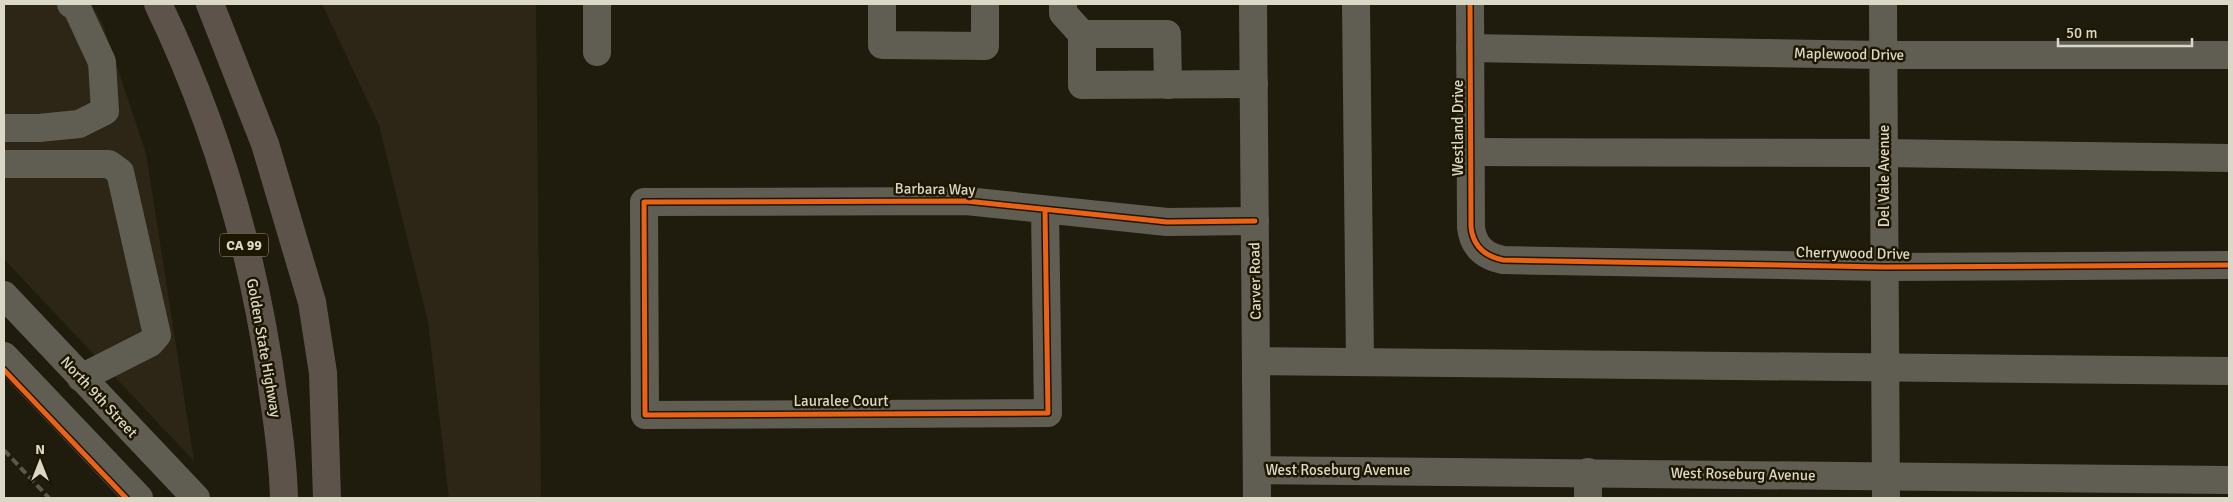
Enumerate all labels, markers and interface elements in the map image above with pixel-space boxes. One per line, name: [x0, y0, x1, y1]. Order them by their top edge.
scale bar: [2058, 15, 2192, 47]
text: 50 m: [2066, 24, 2097, 42]
street label: Maplewood Drive: [1794, 44, 1904, 64]
street label: Westland Drive: [1449, 80, 1467, 176]
street label: Del Vale Avenue: [1875, 125, 1893, 227]
street label: Barbara Way: [895, 179, 975, 199]
road number: CA 99: [220, 234, 268, 256]
street label: Carver Road: [1245, 242, 1265, 320]
street label: Cherrywood Drive: [1796, 243, 1910, 263]
street label: Golden State Highway: [243, 277, 285, 419]
street label: North 9th Street: [57, 353, 141, 441]
street label: Lauralee Court: [793, 392, 889, 410]
north arrow: [15, 437, 65, 487]
text: N: [35, 441, 45, 458]
street label: West Roseburg Avenue: [1265, 461, 1411, 479]
street label: West Roseburg Avenue: [1670, 464, 1816, 484]

